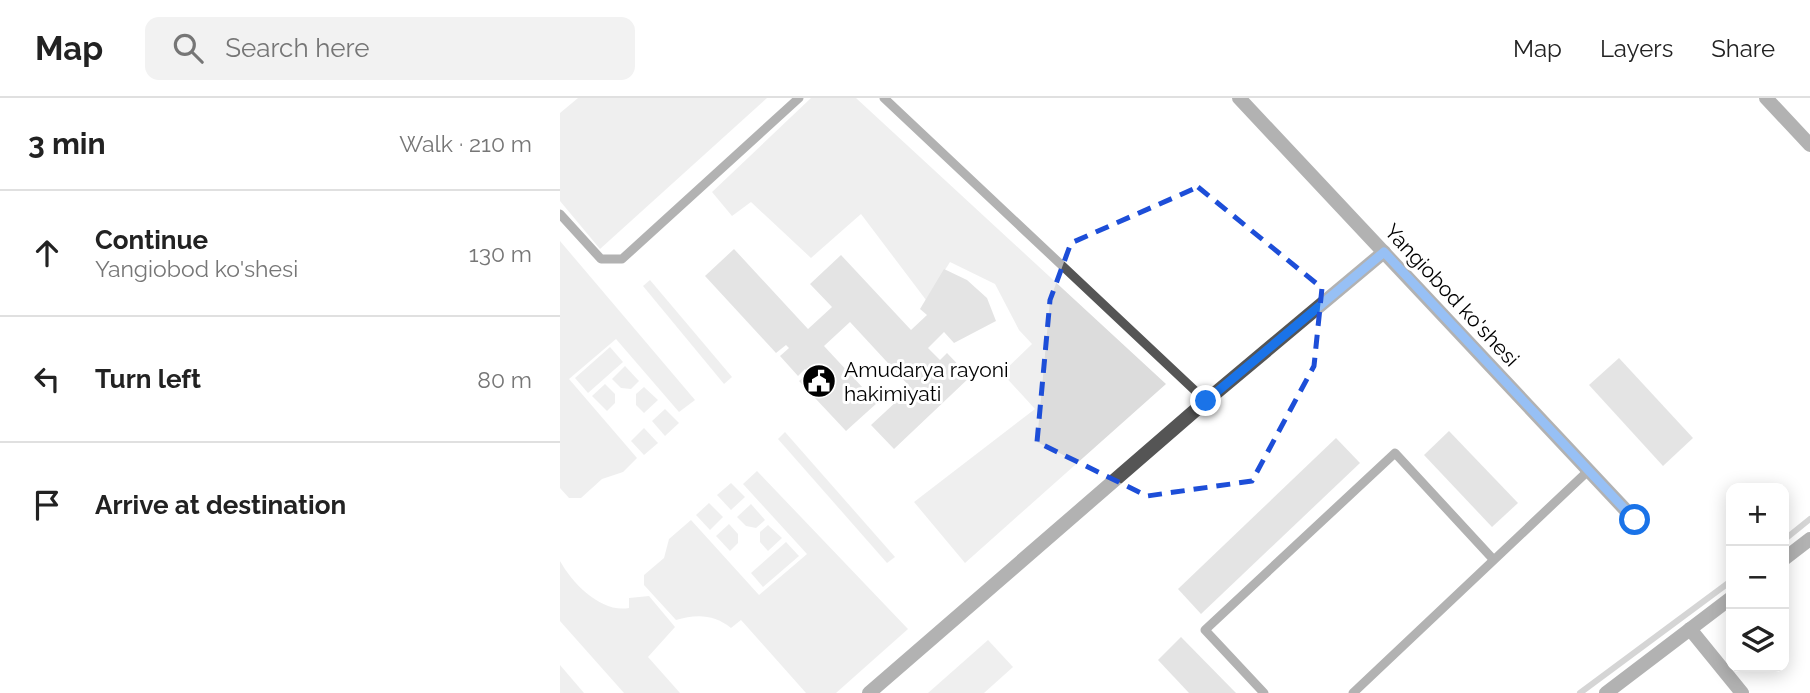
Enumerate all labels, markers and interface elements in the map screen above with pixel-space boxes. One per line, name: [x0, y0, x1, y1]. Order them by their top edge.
search box: [145, 17, 635, 80]
text: Map: [35, 29, 103, 68]
icon: search: [169, 29, 207, 67]
text: Search here: [225, 33, 370, 63]
text: Map: [1513, 34, 1562, 63]
text: Layers: [1600, 34, 1673, 63]
text: Share: [1711, 34, 1775, 63]
text: 3 min: [28, 126, 106, 161]
text: Walk · 210 m: [399, 130, 532, 157]
street label: Yangiobod ko'shesi: [1380, 219, 1524, 371]
text: Continue: [95, 225, 208, 255]
icon: ahead: [28, 234, 66, 272]
text: 130 m: [469, 240, 532, 267]
text: Yangiobod ko'shesi: [95, 255, 298, 282]
place label: Amudarya rayoni hakimiyati: [844, 357, 1009, 406]
icon: left: [28, 360, 66, 398]
public building icon: Amudarya rayoni hakimiyati: [800, 362, 838, 400]
text: Turn left: [95, 364, 201, 394]
text: 80 m: [477, 366, 532, 393]
route end: [1190, 385, 1221, 416]
map controls: [1726, 483, 1789, 672]
button: +: [1726, 483, 1789, 546]
icon: arrive: [28, 486, 66, 524]
text: Arrive at destination: [95, 490, 346, 520]
route start: [1619, 504, 1650, 535]
button: −: [1726, 546, 1789, 609]
button: layers: [1726, 609, 1789, 672]

